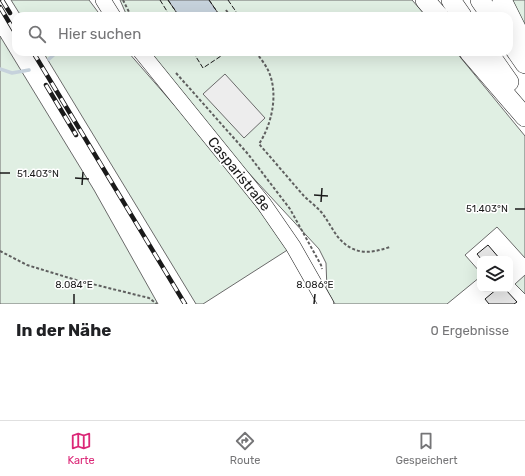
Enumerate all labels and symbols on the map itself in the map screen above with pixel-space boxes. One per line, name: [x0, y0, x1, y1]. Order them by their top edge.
street label: Casparistraße: [204, 133, 274, 215]
text: 51.403°N: [17, 168, 59, 180]
text: 51.403°N: [466, 203, 508, 215]
text: 8.084°E: [55, 279, 93, 291]
text: 8.086°E: [296, 279, 334, 291]

